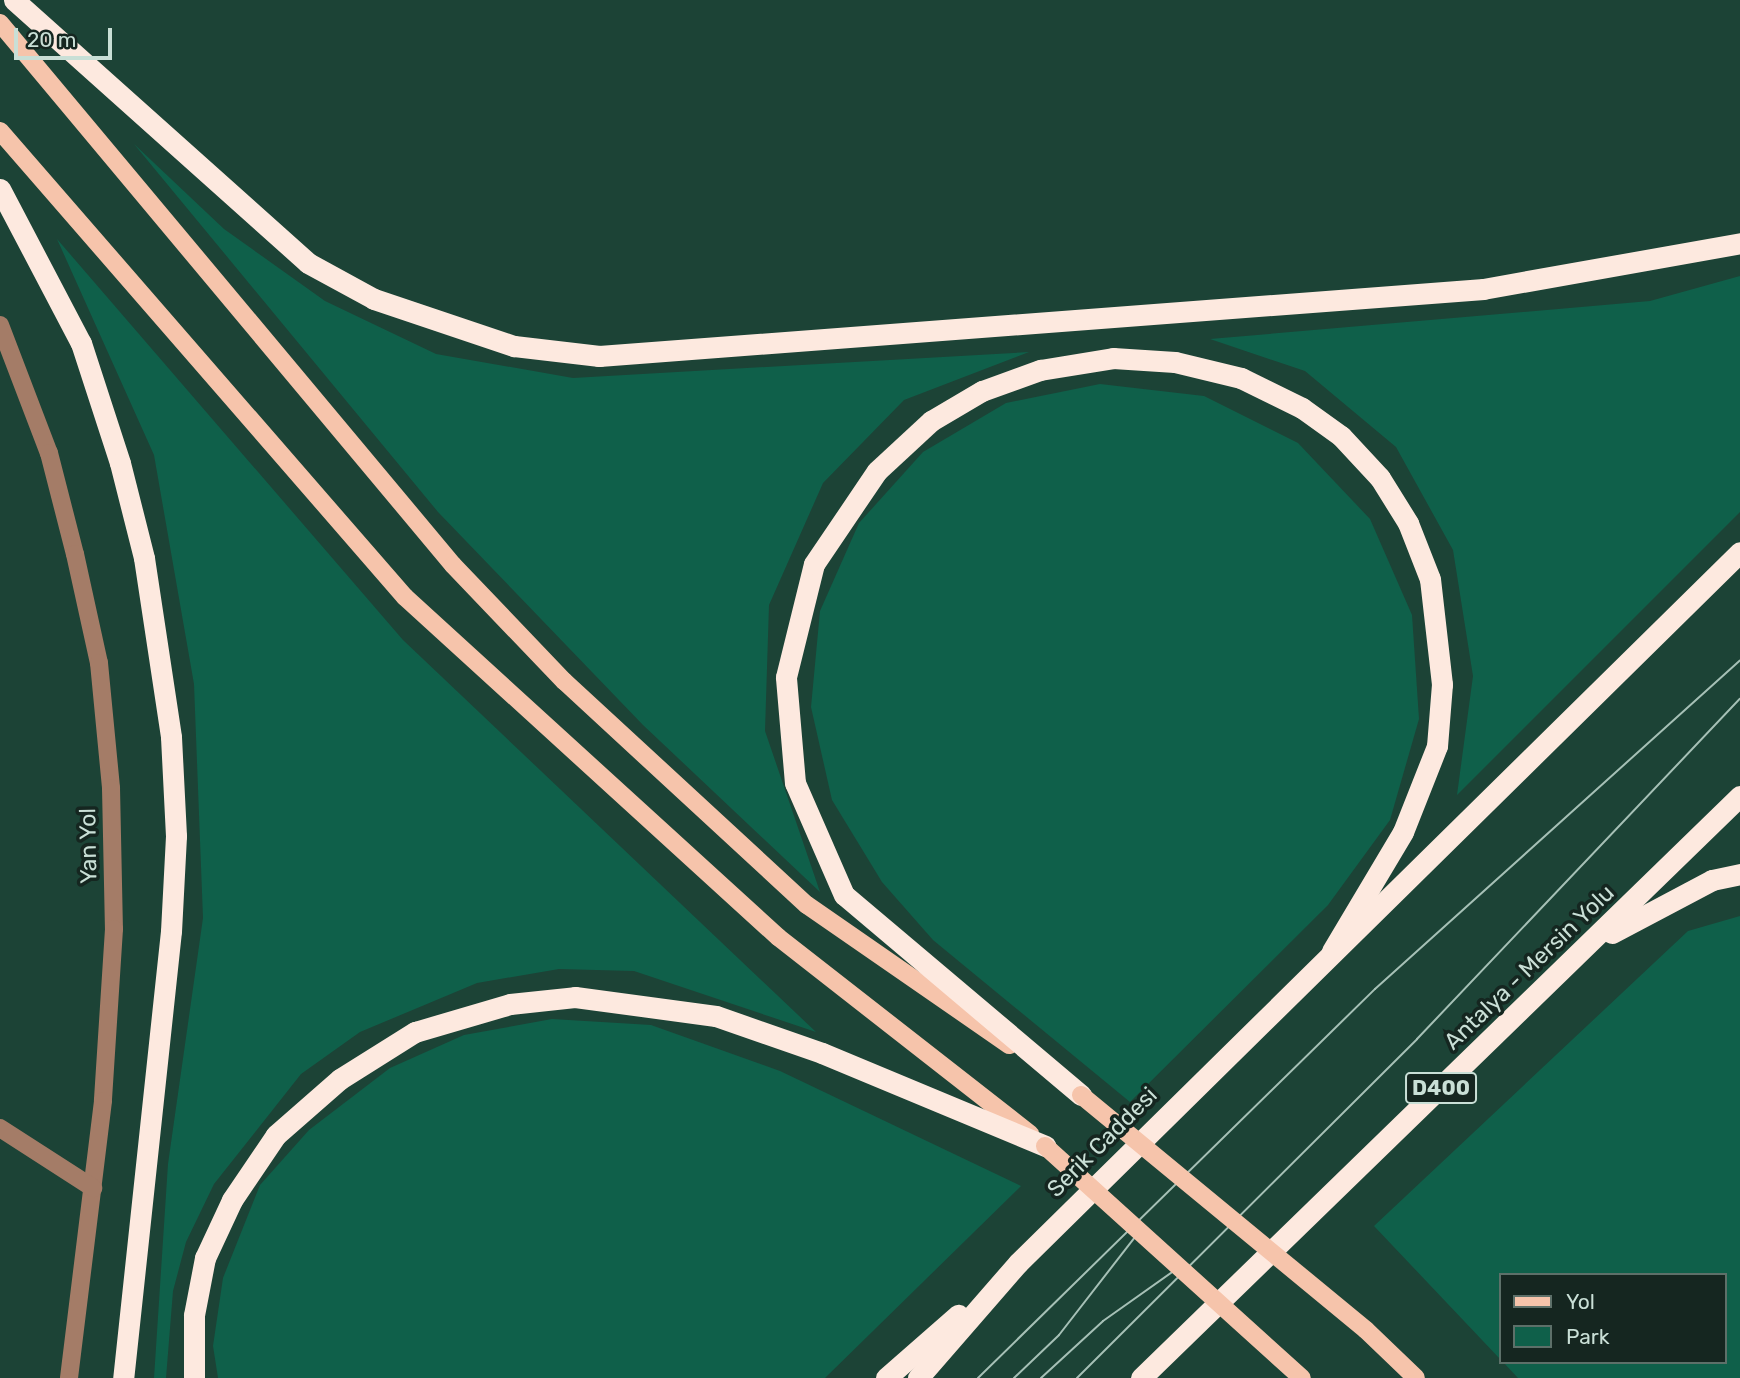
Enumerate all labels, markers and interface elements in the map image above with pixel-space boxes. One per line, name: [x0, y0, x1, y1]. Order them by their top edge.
scale bar: [18, 14, 116, 58]
text: 20 m: [27, 27, 76, 52]
street label: Yan Yol: [74, 807, 102, 885]
street label: Antalya - Mersin Yolu: [1438, 879, 1620, 1055]
road number: D400: [1404, 1070, 1478, 1106]
street label: Serik Caddesi: [1041, 1081, 1163, 1203]
legend: [1498, 1273, 1726, 1364]
text: Yol: [1566, 1289, 1595, 1314]
text: Park: [1566, 1324, 1610, 1349]

